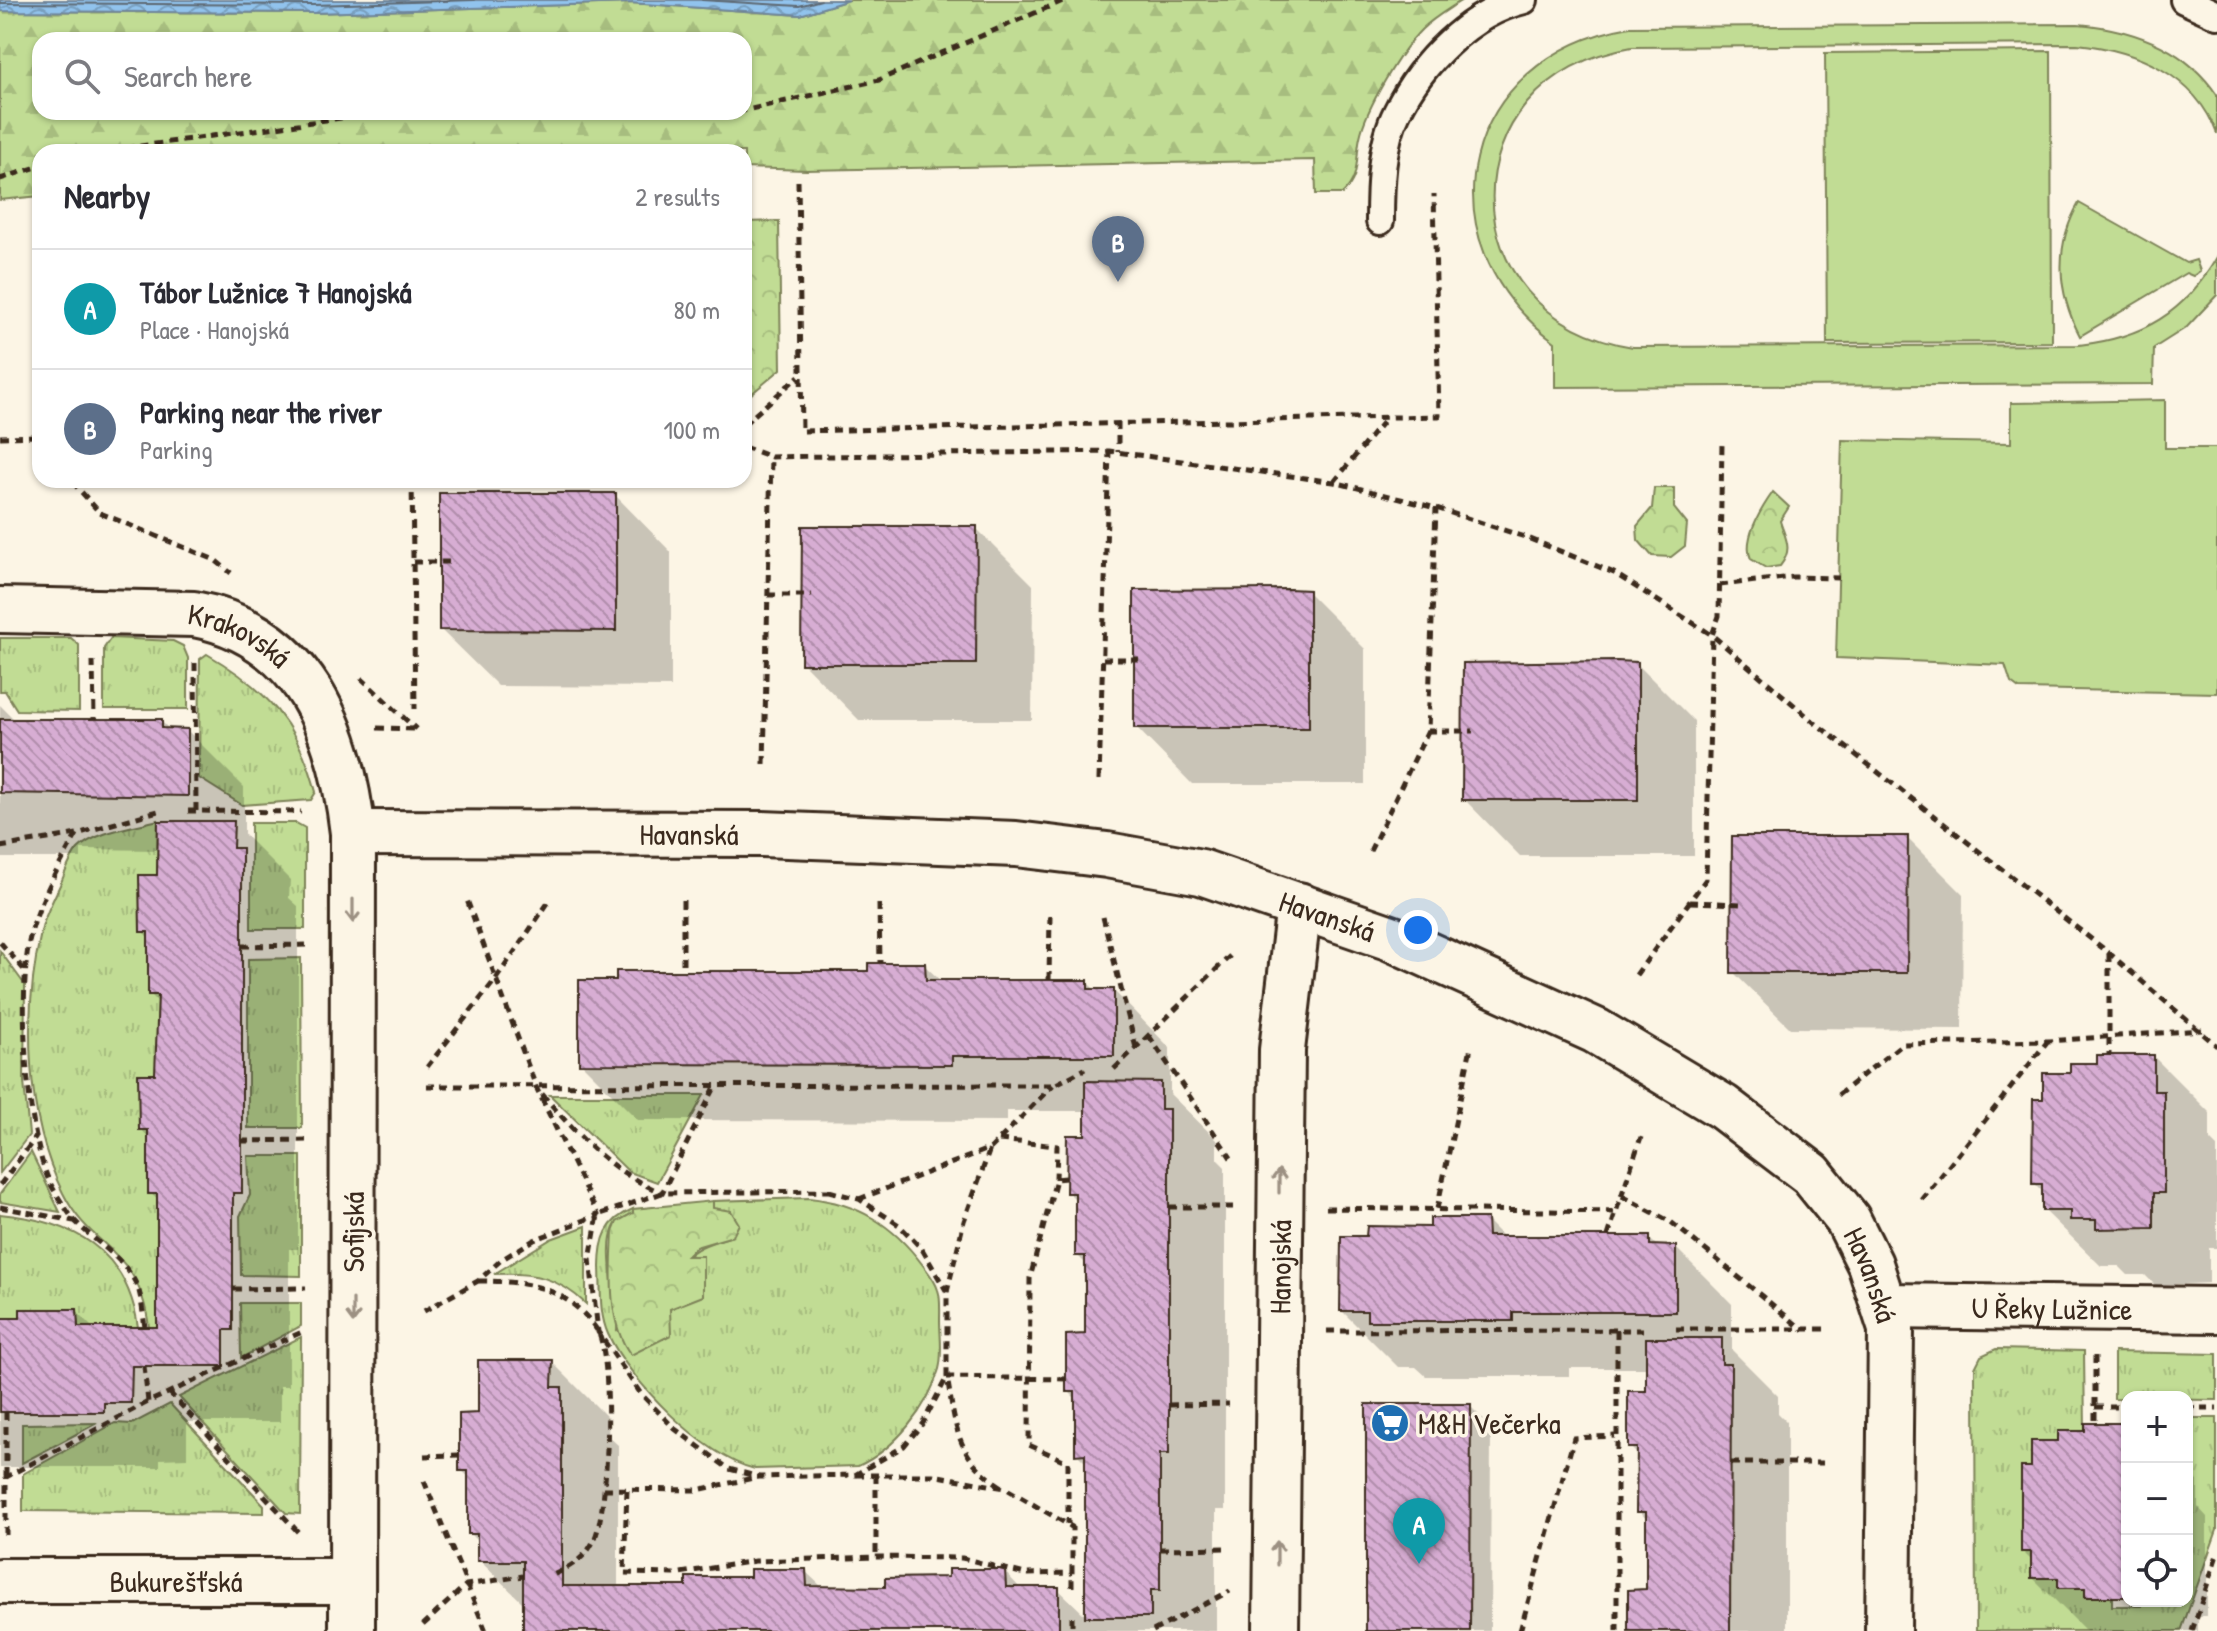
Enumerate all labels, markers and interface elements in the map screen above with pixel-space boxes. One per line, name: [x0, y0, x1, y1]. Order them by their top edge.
search box: [32, 32, 752, 120]
icon: search: [60, 54, 104, 98]
text: Search here: [124, 56, 252, 96]
text: Nearby: [64, 173, 150, 219]
text: 2 results: [635, 179, 720, 214]
pin: B: [1092, 216, 1144, 282]
text: Tábor Lužnice 7 Hanojská: [140, 272, 411, 312]
text: A: [84, 292, 96, 327]
text: 80 m: [673, 292, 720, 327]
text: Place · Hanojská: [140, 312, 289, 347]
text: Parking near the river: [140, 392, 382, 432]
text: B: [83, 412, 97, 447]
text: 100 m: [664, 412, 720, 447]
text: Parking: [140, 432, 213, 467]
street label: Krakovská: [185, 593, 301, 676]
street label: Havanská: [639, 814, 739, 854]
street label: Havanská: [1274, 881, 1381, 951]
one-way arrow: [345, 897, 361, 924]
your location: [1398, 910, 1438, 950]
one-way arrow: [1271, 1168, 1287, 1195]
street label: Sofijská: [333, 1191, 373, 1272]
street label: Hanojská: [1259, 1219, 1300, 1314]
street label: Havanská: [1835, 1220, 1908, 1327]
street label: U Řeky Lužnice: [1971, 1287, 2133, 1329]
one-way arrow: [345, 1297, 361, 1324]
map controls: [2121, 1391, 2193, 1607]
button: +: [2121, 1391, 2193, 1463]
supermarket icon: M&H Večerka: [1369, 1402, 1411, 1444]
place label: M&H Večerka: [1418, 1403, 1561, 1443]
button: −: [2121, 1463, 2193, 1535]
pin: A: [1393, 1498, 1445, 1564]
button: locate: [2121, 1535, 2193, 1607]
one-way arrow: [1269, 1540, 1285, 1567]
street label: Bukurešťská: [110, 1561, 243, 1601]

